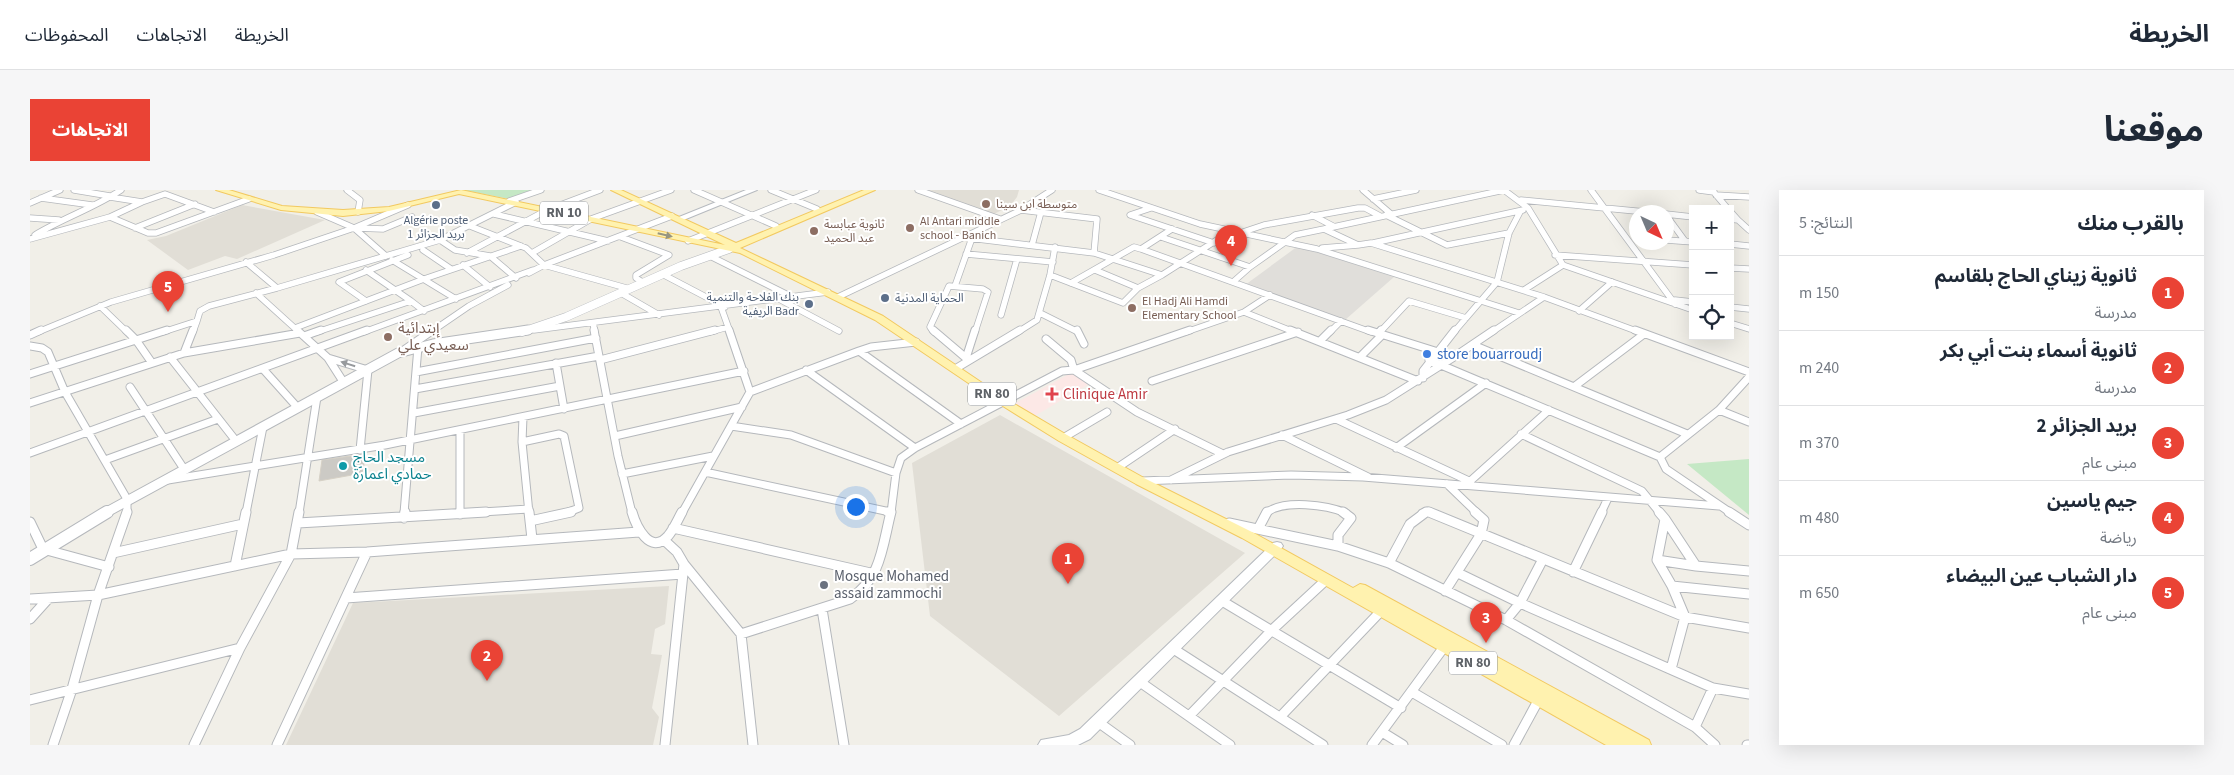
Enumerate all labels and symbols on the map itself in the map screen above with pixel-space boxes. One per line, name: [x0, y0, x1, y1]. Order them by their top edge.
place label: متوسطة ابن سينا: [996, 196, 1077, 213]
marker: متوسطة ابن سينا: [980, 198, 992, 210]
marker: Algérie poste 1 بريد الجزائر: [430, 199, 442, 211]
road number: RN 10: [540, 202, 588, 224]
north arrow: [1629, 205, 1674, 250]
place label: Algérie poste 1 بريد الجزائر: [404, 212, 468, 243]
place label: Al Antari middle school - Banich: [920, 213, 1000, 244]
place label: ثانوية عبابسة عبد الحميد: [824, 216, 885, 247]
marker: Al Antari middle school - Banich: [904, 222, 916, 234]
marker: ثانوية عبابسة عبد الحميد: [808, 225, 820, 237]
pin: 4: [1215, 225, 1247, 266]
one-way arrow: [657, 231, 672, 239]
pin: 5: [152, 271, 184, 312]
place label: بنك الفلاحة والتنمية الريفية Badr: [707, 289, 800, 320]
place label: الحماية المدنية: [895, 290, 964, 307]
marker: الحماية المدنية: [879, 292, 891, 304]
place label: El Hadj Ali Hamdi Elementary School: [1142, 293, 1237, 324]
marker: بنك الفلاحة والتنمية الريفية Badr: [803, 298, 815, 310]
marker: El Hadj Ali Hamdi Elementary School: [1126, 302, 1138, 314]
place label: إبتدائية سعيدي علي: [398, 318, 469, 356]
marker: إبتدائية سعيدي علي: [382, 331, 394, 343]
place label: store bouarroudj: [1437, 344, 1542, 365]
marker: store bouarroudj: [1421, 348, 1433, 360]
one-way arrow: [340, 359, 355, 367]
road number: RN 80: [968, 382, 1016, 405]
place label: Clinique Amir: [1063, 384, 1148, 405]
marker: Clinique Amir: [1045, 387, 1059, 401]
place label: مسجد الحاج حمادي اعمارة: [353, 447, 432, 485]
marker: مسجد الحاج حمادي اعمارة: [337, 460, 349, 472]
your location: [843, 494, 869, 520]
pin: 1: [1052, 543, 1084, 584]
place label: Mosque Mohamed assaid zammochi: [834, 566, 949, 604]
marker: Mosque Mohamed assaid zammochi: [818, 579, 830, 591]
pin: 3: [1470, 602, 1502, 643]
pin: 2: [471, 640, 503, 681]
road number: RN 80: [1449, 652, 1497, 674]

